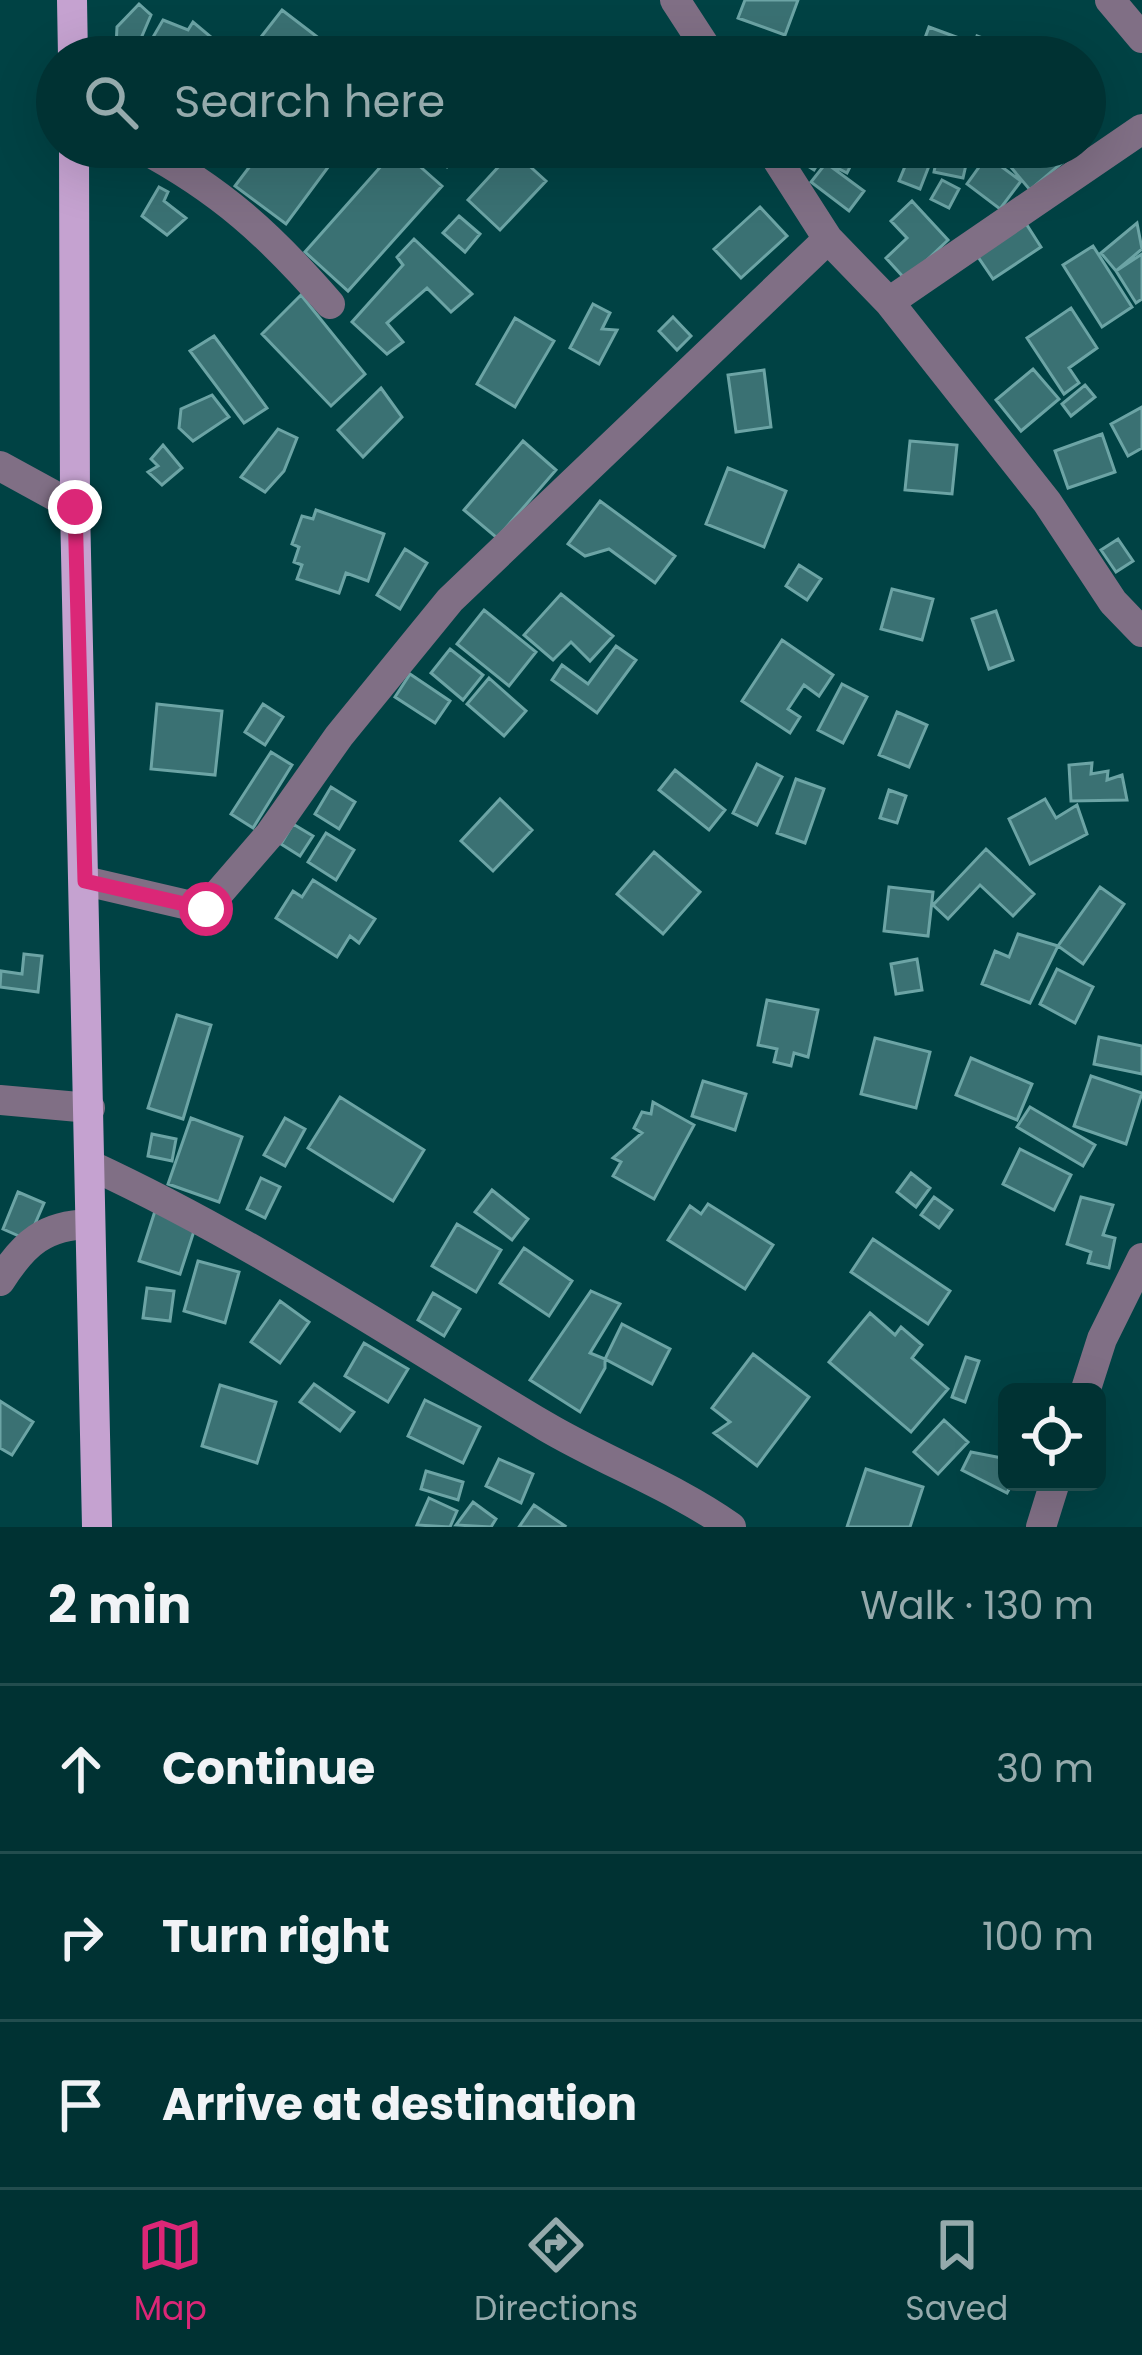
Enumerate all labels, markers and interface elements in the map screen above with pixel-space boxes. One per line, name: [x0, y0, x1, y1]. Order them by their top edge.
search box: [36, 36, 1106, 168]
icon: search: [78, 69, 144, 135]
text: Search here: [174, 70, 445, 133]
route end: [48, 480, 102, 534]
route start: [179, 882, 233, 936]
map controls: [998, 1383, 1106, 1491]
button: locate: [998, 1383, 1106, 1491]
text: 2 min: [48, 1569, 191, 1641]
text: Walk · 130 m: [860, 1578, 1094, 1633]
icon: ahead: [48, 1736, 114, 1802]
text: Continue: [162, 1737, 375, 1800]
text: 30 m: [996, 1741, 1094, 1796]
icon: right: [48, 1904, 114, 1970]
text: Turn right: [162, 1905, 390, 1968]
text: 100 m: [982, 1909, 1094, 1964]
icon: arrive: [48, 2072, 114, 2138]
text: Arrive at destination: [162, 2073, 637, 2136]
tab: Map: [134, 2212, 207, 2334]
tab: Directions: [474, 2212, 638, 2334]
tab: Saved: [905, 2212, 1008, 2334]

